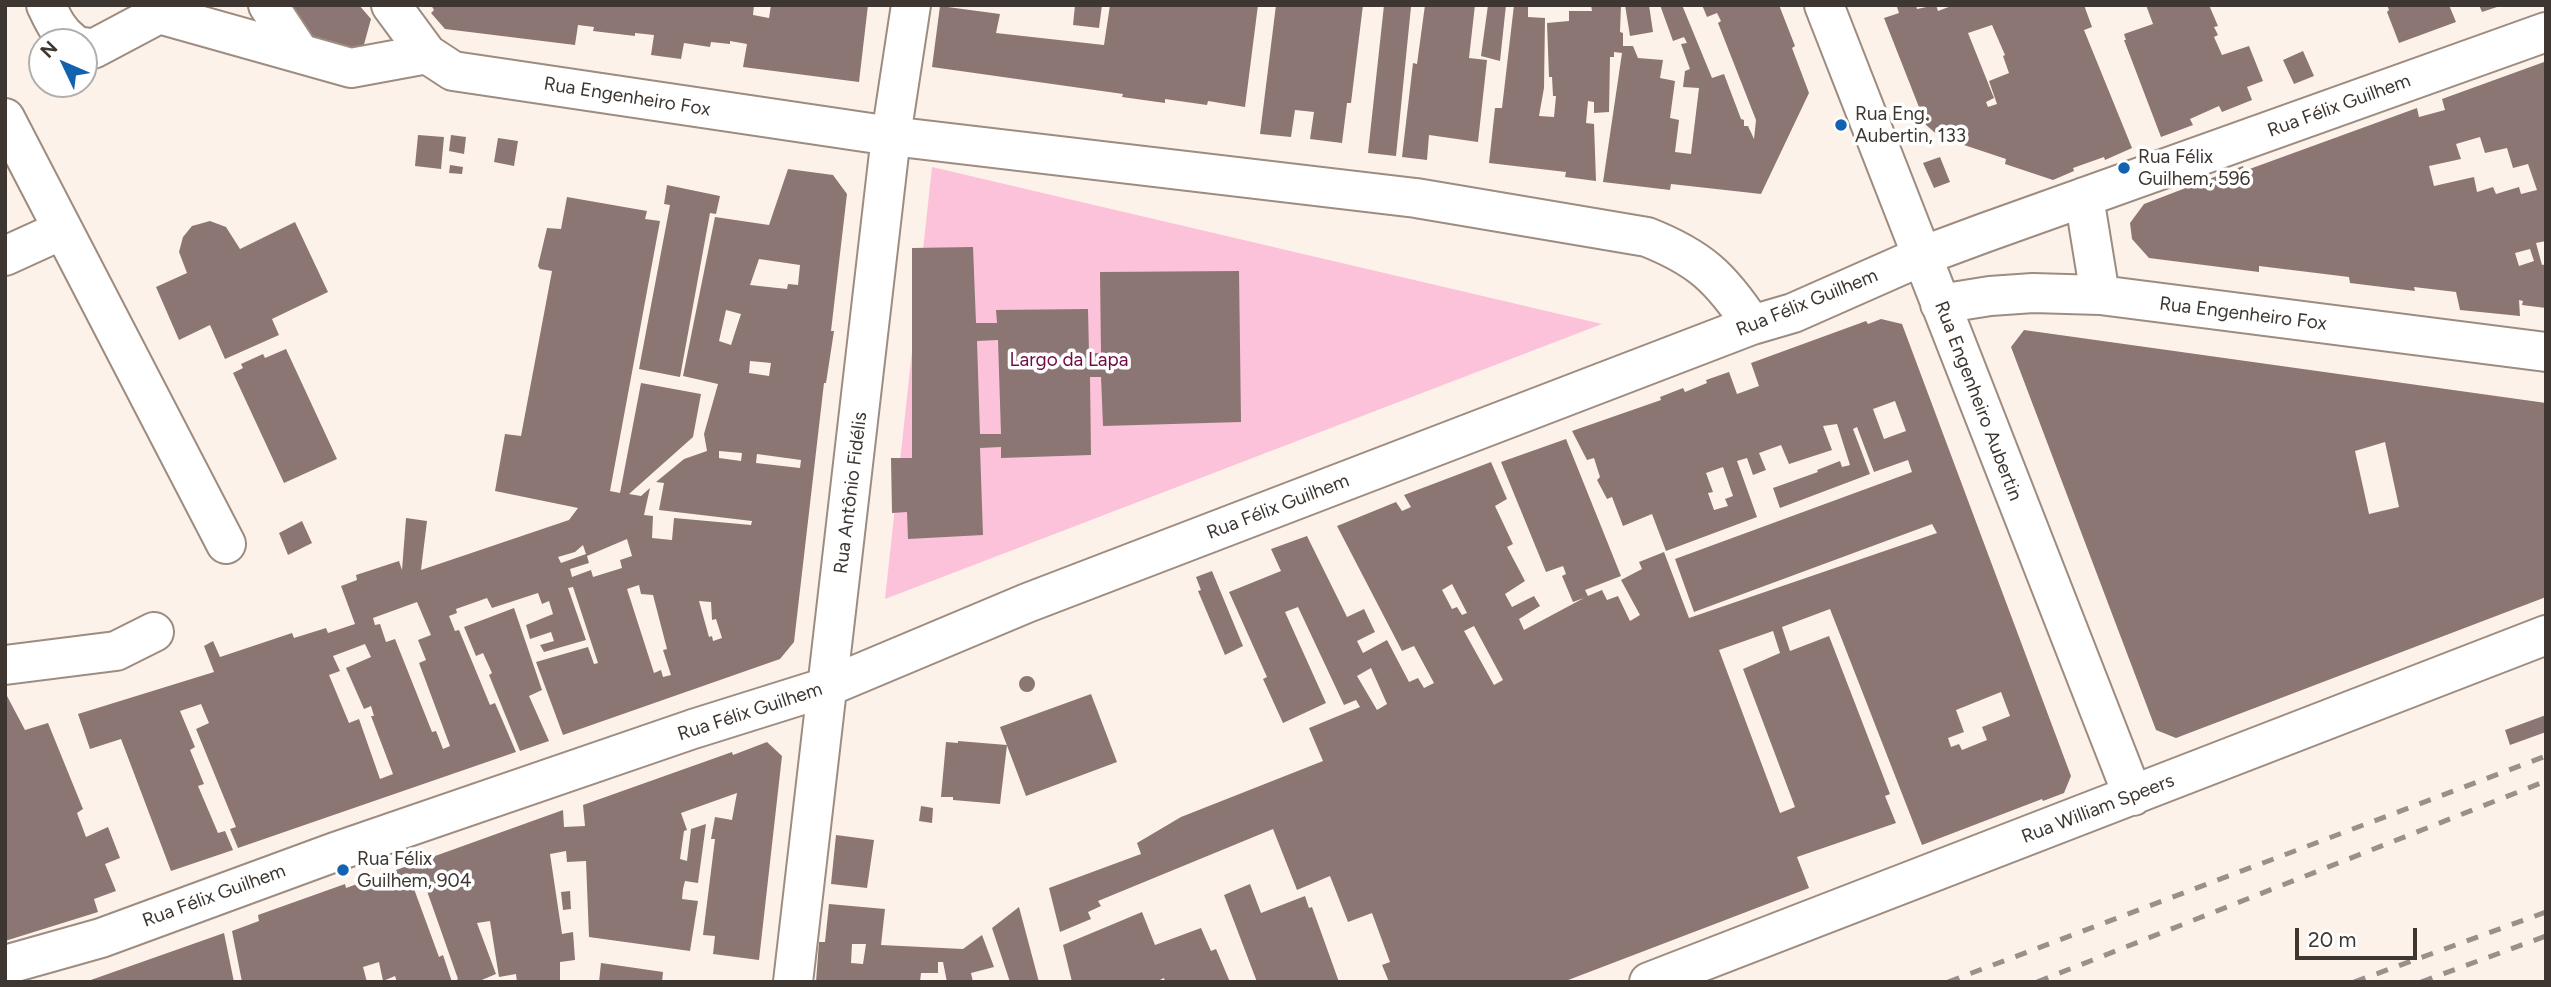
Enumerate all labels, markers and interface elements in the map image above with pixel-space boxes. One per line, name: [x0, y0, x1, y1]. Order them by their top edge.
north arrow: [28, 28, 98, 98]
text: N: [36, 36, 62, 63]
street label: Rua Félix Guilhem: [2264, 70, 2414, 142]
street label: Rua Engenheiro Fox: [542, 73, 712, 121]
place label: Rua Eng. Aubertin, 133: [1855, 103, 1966, 147]
marker: Rua Eng. Aubertin, 133: [1833, 117, 1849, 133]
place label: Rua Félix Guilhem, 596: [2138, 146, 2250, 190]
marker: Rua Félix Guilhem, 596: [2116, 160, 2132, 176]
street label: Rua Félix Guilhem: [1733, 264, 1881, 342]
street label: Rua Engenheiro Fox: [2158, 292, 2328, 336]
street label: Rua Engenheiro Aubertin: [1929, 298, 2027, 504]
park label: Largo da Lapa: [1010, 349, 1128, 371]
street label: Rua Antônio Fidélis: [830, 411, 872, 575]
street label: Rua Félix Guilhem: [1204, 469, 1352, 545]
street label: Rua Félix Guilhem: [675, 678, 825, 746]
street label: Rua William Speers: [2018, 769, 2178, 849]
place label: Rua Félix Guilhem, 904: [357, 848, 471, 892]
street label: Rua Félix Guilhem: [139, 860, 289, 932]
marker: Rua Félix Guilhem, 904: [335, 862, 351, 878]
scale bar: [2299, 914, 2422, 958]
text: 20 m: [2308, 927, 2356, 952]

